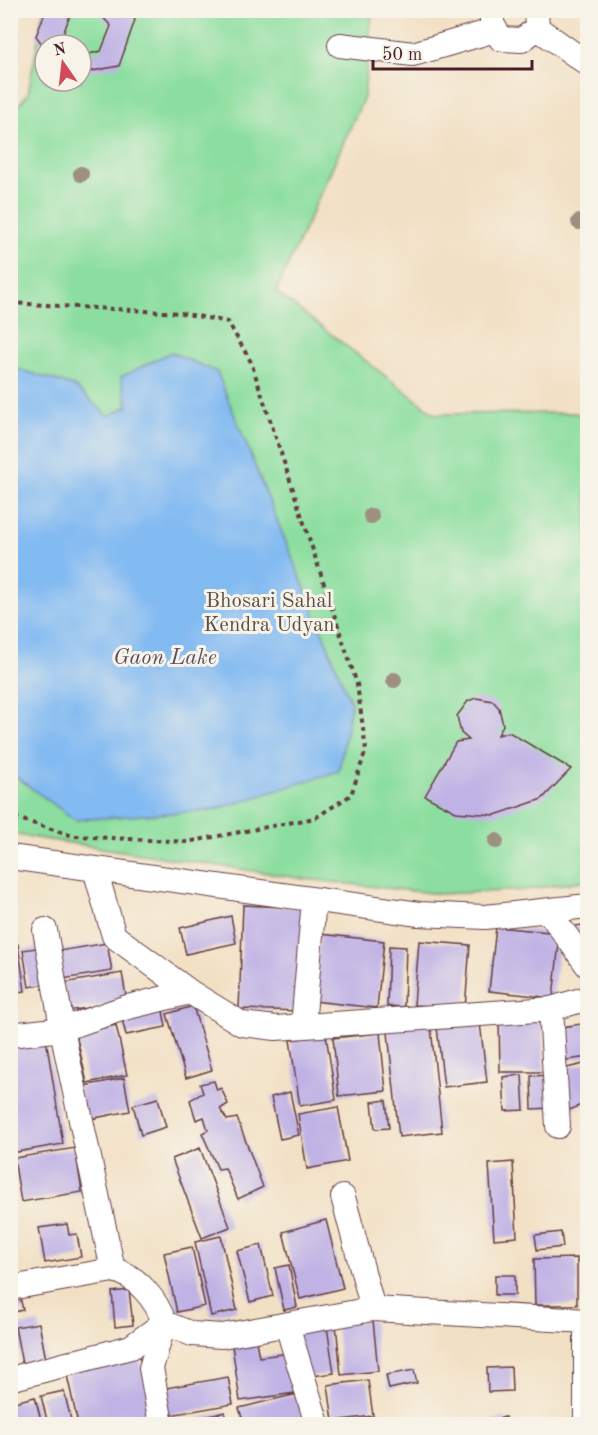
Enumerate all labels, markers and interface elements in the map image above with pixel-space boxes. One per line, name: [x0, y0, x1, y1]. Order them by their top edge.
north arrow: [33, 33, 93, 93]
scale bar: [373, 33, 532, 71]
text: N: [52, 41, 68, 60]
text: 50 m: [382, 46, 422, 64]
park label: Bhosari Sahal Kendra Udyan: [203, 591, 335, 636]
water label: Gaon Lake: [113, 647, 217, 669]

